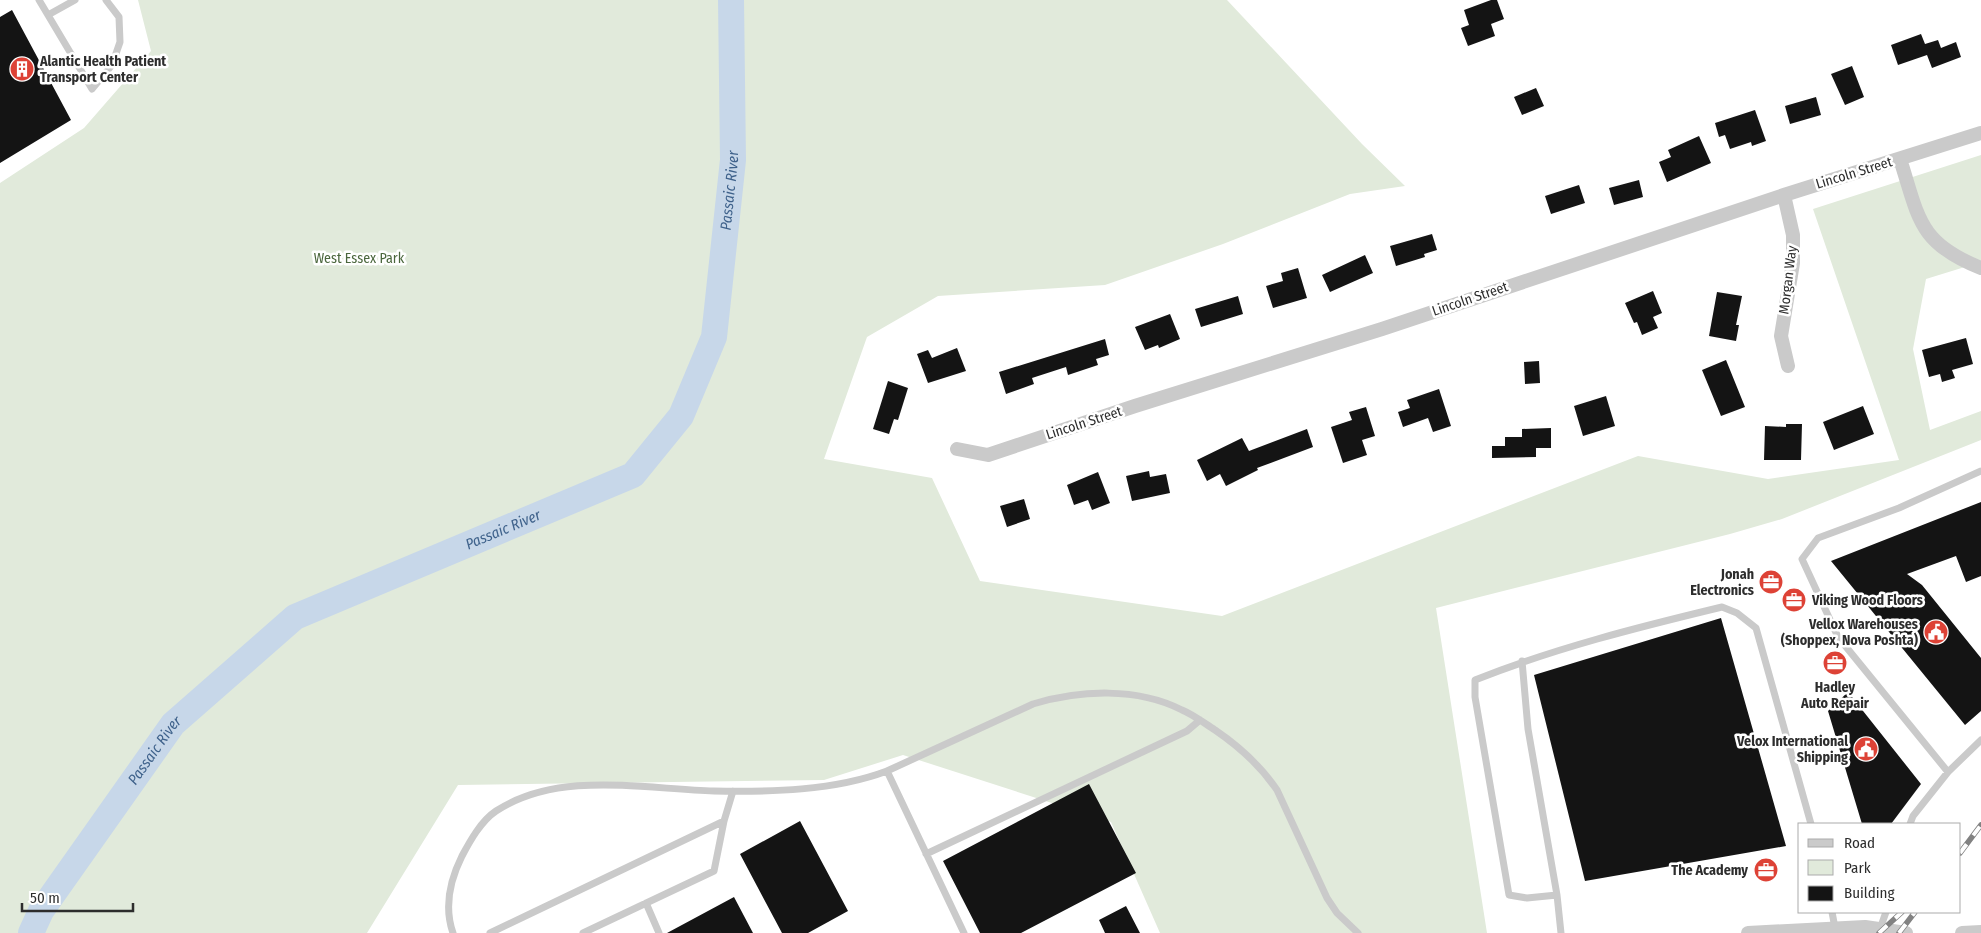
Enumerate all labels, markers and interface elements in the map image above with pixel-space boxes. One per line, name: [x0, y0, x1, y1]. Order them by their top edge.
place label: Alantic Health Patient Transport Center: [39, 53, 167, 86]
building icon: Alantic Health Patient Transport Center: [9, 56, 35, 82]
water label: Passaic River: [717, 150, 742, 231]
street label: Lincoln Street: [1814, 153, 1895, 193]
street label: Morgan Way: [1775, 244, 1801, 315]
park label: West Essex Park: [314, 250, 405, 267]
street label: Lincoln Street: [1430, 278, 1511, 320]
street label: Lincoln Street: [1044, 403, 1125, 443]
water label: Passaic River: [463, 506, 544, 553]
place label: Jonah Electronics: [1690, 566, 1754, 599]
office icon: Jonah Electronics: [1758, 569, 1784, 595]
office icon: Viking Wood Floors: [1781, 587, 1807, 613]
place label: Viking Wood Floors: [1811, 592, 1923, 609]
place label: Vellox Warehouses (Shoppex, Nova Poshta): [1781, 616, 1918, 649]
public building icon: Vellox Warehouses (Shoppex, Nova Poshta): [1923, 619, 1949, 645]
office icon: Hadley Auto Repair: [1822, 650, 1848, 676]
place label: Hadley Auto Repair: [1800, 679, 1870, 712]
water label: Passaic River: [124, 711, 185, 788]
place label: Velox International Shipping: [1736, 733, 1848, 766]
public building icon: Velox International Shipping: [1853, 736, 1879, 762]
legend: [1798, 823, 1961, 913]
text: Road: [1844, 834, 1875, 852]
office icon: The Academy: [1753, 857, 1779, 883]
text: Park: [1844, 859, 1871, 877]
place label: The Academy: [1671, 862, 1748, 879]
scale bar: [22, 880, 134, 912]
text: Building: [1844, 884, 1895, 902]
text: 50 m: [30, 889, 60, 907]

